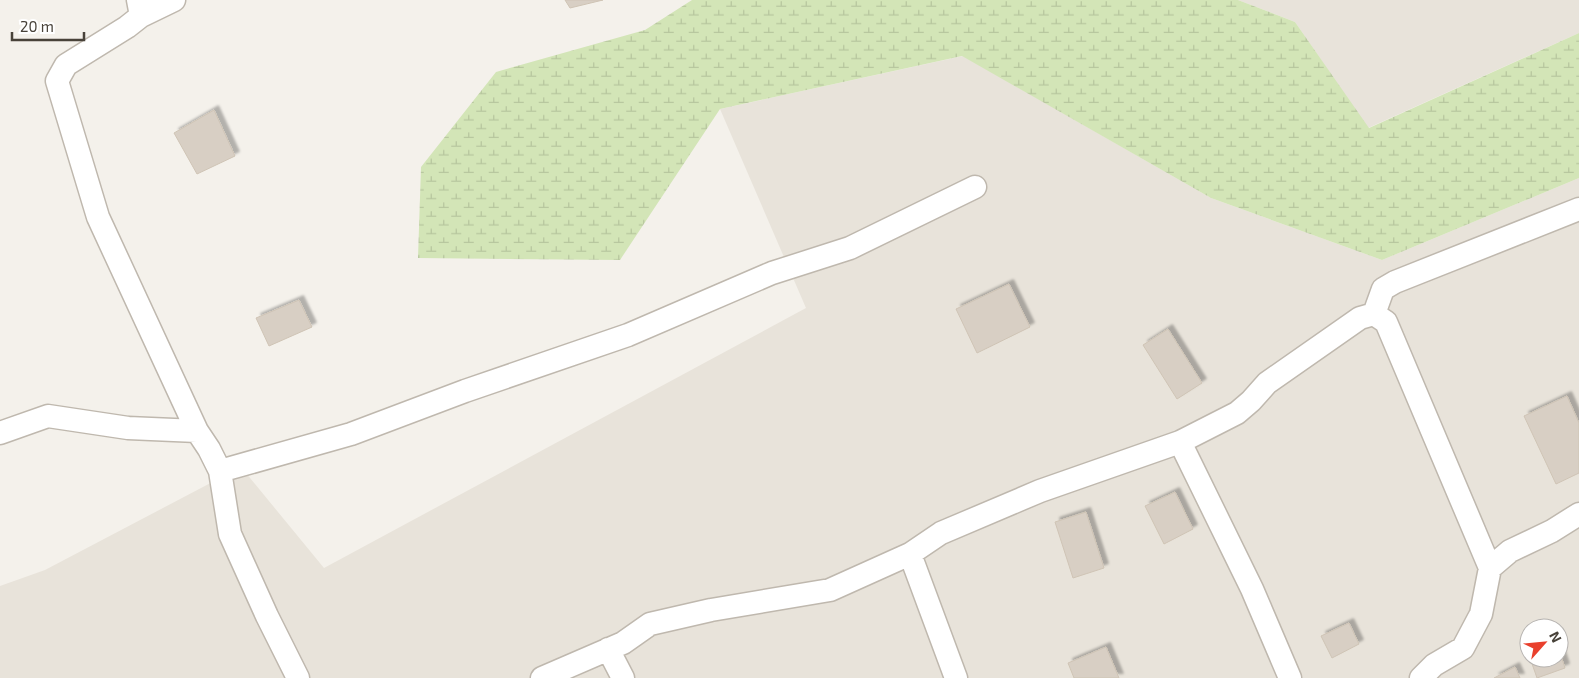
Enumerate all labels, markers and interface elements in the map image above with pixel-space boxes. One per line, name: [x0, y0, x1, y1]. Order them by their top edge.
scale bar: [12, 10, 85, 42]
text: 20 m: [20, 17, 54, 35]
north arrow: [1519, 618, 1569, 668]
text: N: [1546, 629, 1566, 645]

